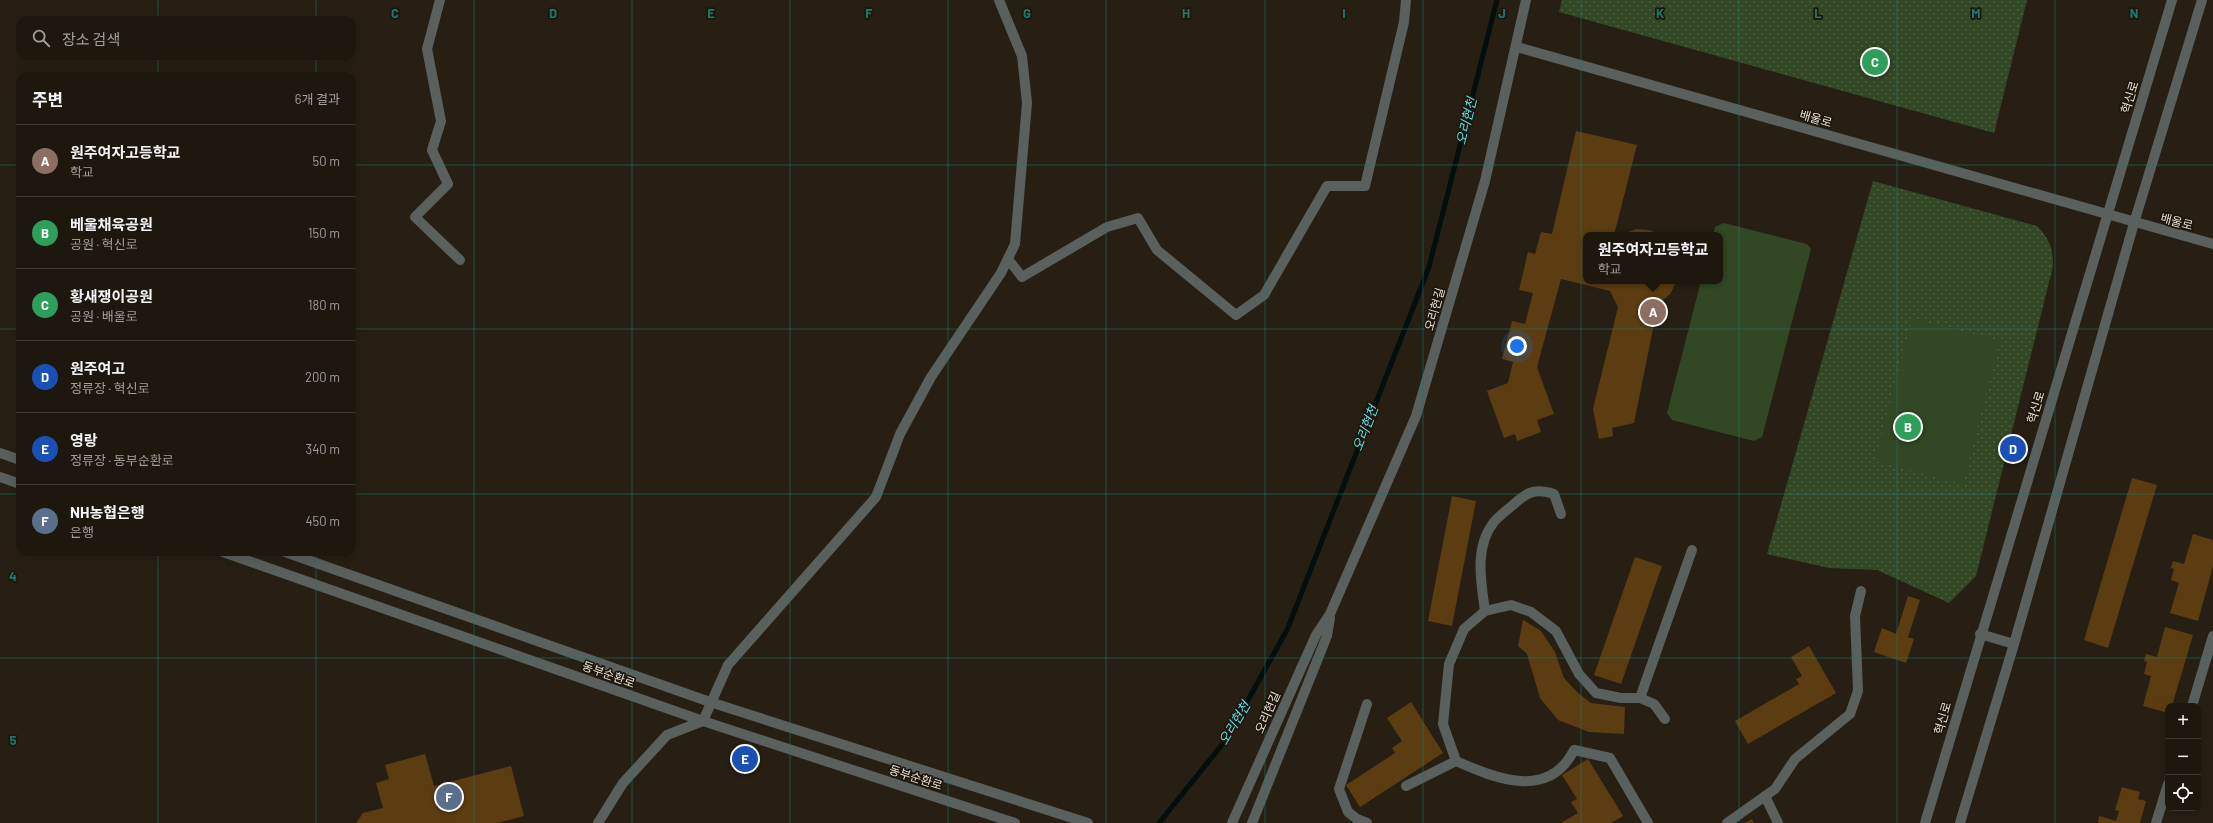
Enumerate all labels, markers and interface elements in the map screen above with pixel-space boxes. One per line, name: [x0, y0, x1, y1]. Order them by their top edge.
text: C: [391, 5, 399, 21]
text: D: [549, 5, 557, 21]
text: E: [707, 5, 715, 21]
text: F: [865, 5, 873, 21]
text: G: [1023, 5, 1031, 21]
text: H: [1182, 5, 1190, 21]
text: I: [1342, 5, 1346, 21]
text: J: [1498, 5, 1506, 21]
text: K: [1656, 5, 1664, 21]
text: L: [1814, 5, 1822, 21]
text: M: [1971, 5, 1981, 21]
text: N: [2130, 5, 2138, 21]
search box: [16, 16, 356, 60]
icon: search: [30, 27, 52, 49]
text: 장소 검색: [62, 30, 120, 48]
pin: C: [1862, 47, 1888, 77]
street label: 혁신로: [2117, 79, 2141, 115]
text: 주변: [32, 89, 63, 109]
text: 6개 결과: [295, 91, 340, 107]
water label: 오리현천: [1452, 95, 1480, 146]
street label: 배울로: [1798, 107, 1834, 129]
text: 원주여자고등학교: [70, 143, 180, 161]
text: A: [41, 153, 49, 169]
text: 50 m: [313, 153, 340, 169]
text: 학교: [70, 164, 94, 180]
street label: 배울로: [2159, 210, 2195, 232]
text: 베울채육공원: [70, 215, 153, 233]
text: B: [41, 225, 49, 241]
text: 150 m: [308, 225, 340, 241]
popup: [1583, 232, 1723, 284]
text: 공원 · 혁신로: [70, 236, 138, 252]
text: 원주여자고등학교: [1598, 240, 1708, 258]
text: 학교: [1598, 261, 1622, 277]
street label: 오리현길: [1421, 286, 1447, 332]
text: 황새쟁이공원: [70, 287, 153, 305]
text: C: [41, 297, 49, 313]
text: 180 m: [308, 297, 340, 313]
pin: A: [1640, 297, 1666, 327]
text: 공원 · 배울로: [70, 308, 138, 324]
your location: [1507, 336, 1527, 356]
text: 원주여고: [70, 359, 125, 377]
text: D: [41, 369, 49, 385]
text: 200 m: [305, 369, 340, 385]
text: 정류장 · 혁신로: [70, 380, 150, 396]
street label: 혁신로: [2023, 389, 2047, 425]
water label: 오리현천: [1349, 402, 1381, 453]
pin: B: [1895, 412, 1921, 442]
text: 영랑: [70, 431, 98, 449]
pin: D: [2000, 434, 2026, 464]
text: E: [41, 441, 49, 457]
text: 340 m: [305, 441, 340, 457]
text: 정류장 · 동부순환로: [70, 452, 174, 468]
text: NH농협은행: [70, 503, 145, 521]
text: F: [41, 513, 49, 529]
text: 450 m: [305, 513, 340, 529]
text: 은행: [70, 524, 94, 540]
text: 4: [9, 568, 17, 584]
street label: 동부순환로: [581, 658, 637, 690]
street label: 오리현길: [1252, 689, 1282, 735]
water label: 오리현천: [1215, 697, 1254, 748]
street label: 혁신로: [1931, 700, 1953, 736]
map controls: [2165, 703, 2201, 811]
button: +: [2165, 703, 2201, 739]
text: 5: [9, 732, 17, 748]
button: −: [2165, 739, 2201, 775]
pin: E: [732, 744, 758, 774]
street label: 동부순환로: [888, 762, 944, 792]
button: locate: [2165, 775, 2201, 811]
pin: F: [436, 782, 462, 812]

